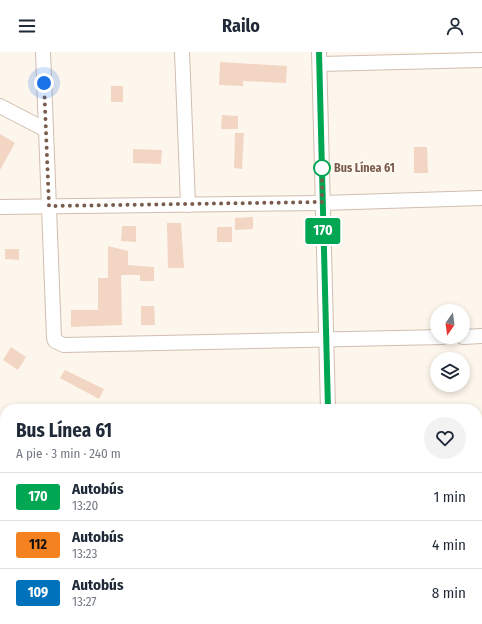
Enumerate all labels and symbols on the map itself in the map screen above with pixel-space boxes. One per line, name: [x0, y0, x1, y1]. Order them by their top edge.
your location: [34, 73, 54, 93]
marker: Bus Línea 61: [313, 159, 331, 177]
place label: Bus Línea 61: [334, 161, 395, 175]
line badge: 170: [300, 218, 346, 244]
north arrow: [430, 304, 470, 344]

